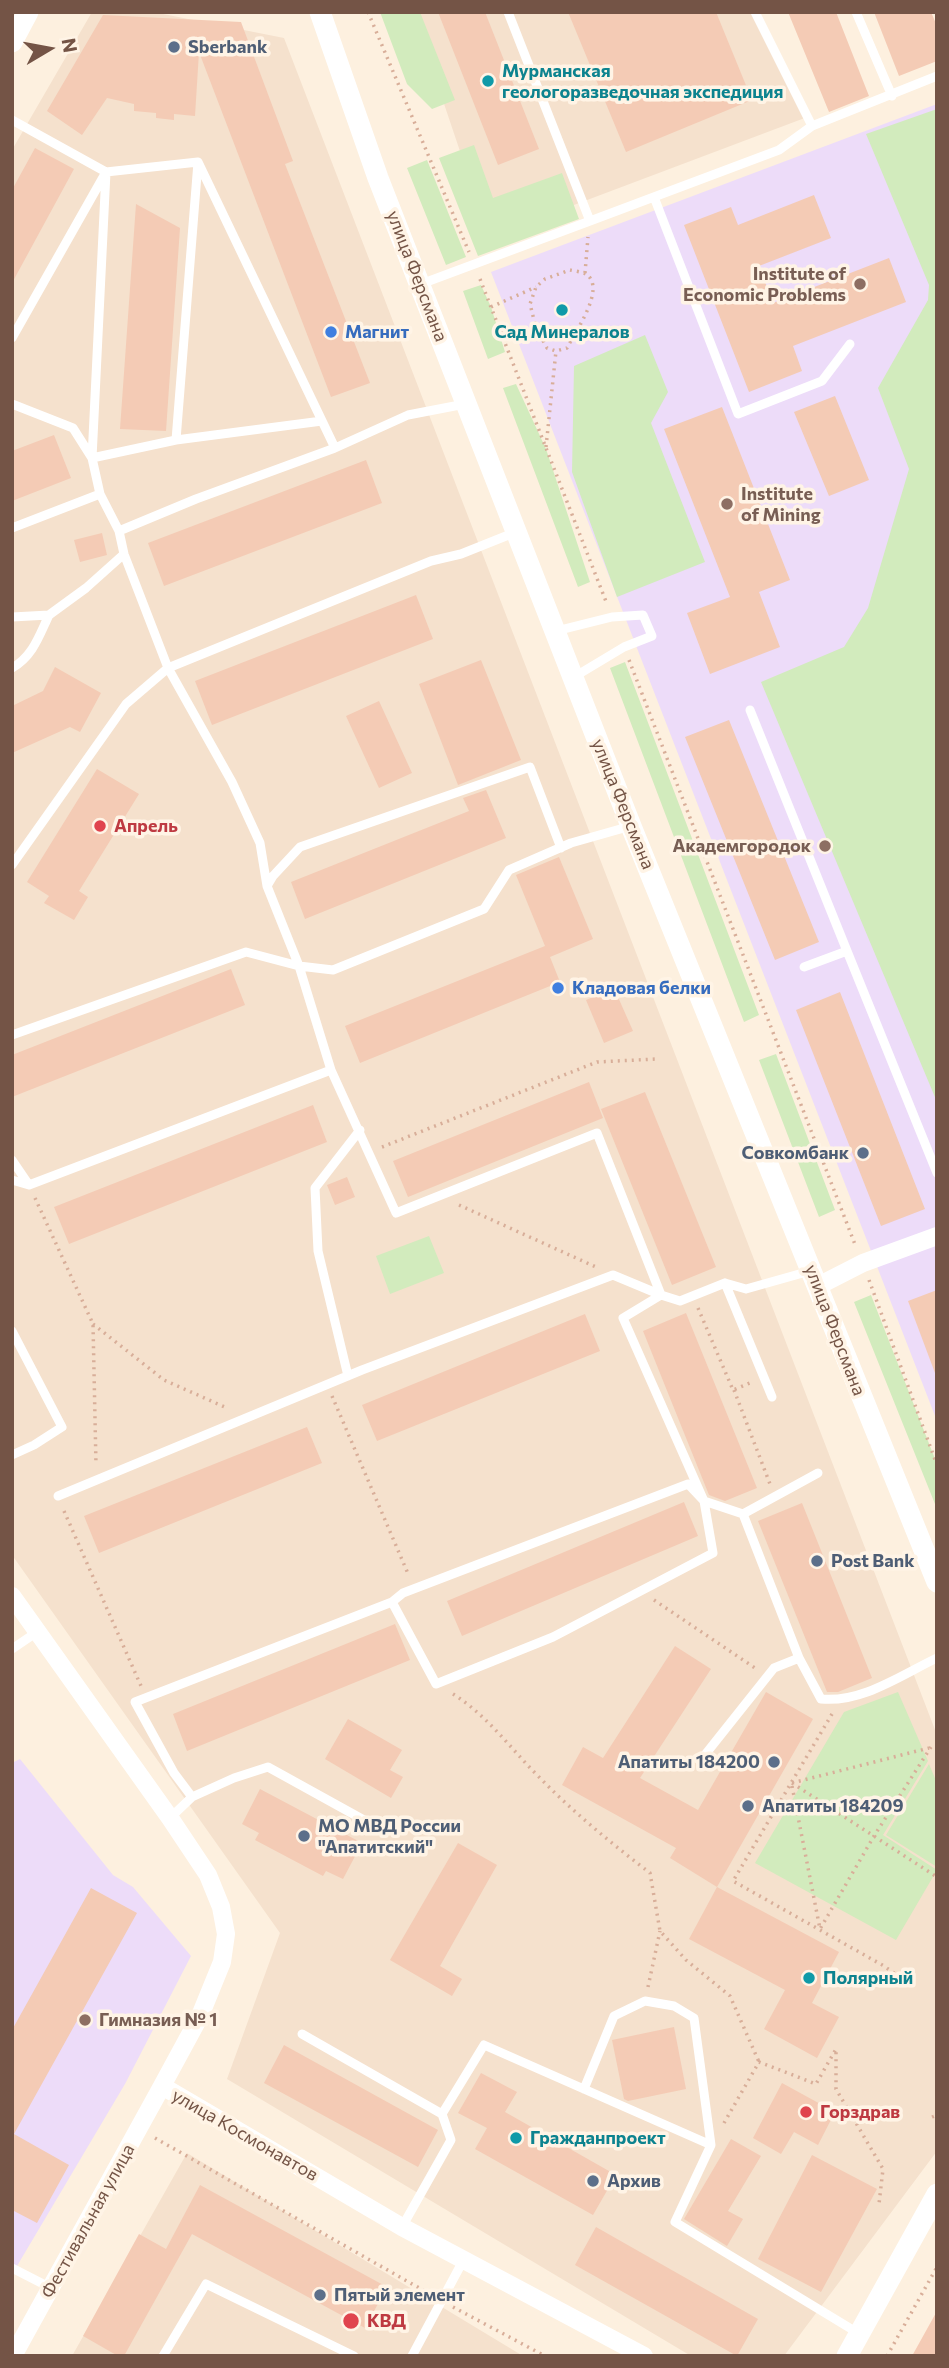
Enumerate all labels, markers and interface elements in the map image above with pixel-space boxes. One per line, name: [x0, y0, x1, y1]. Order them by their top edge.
north arrow: [14, 14, 84, 84]
text: N: [58, 36, 83, 54]
place label: Sberbank: [188, 36, 267, 58]
marker: Sberbank: [166, 39, 182, 55]
place label: Мурманская геологоразведочная экспедиция: [502, 60, 784, 102]
marker: Мурманская геологоразведочная экспедиция: [480, 73, 496, 89]
street label: улица Ферсмана: [382, 207, 452, 345]
place label: Institute of Economic Problems: [683, 263, 846, 306]
marker: Institute of Economic Problems: [852, 276, 868, 292]
marker: Сад Минералов: [554, 302, 570, 318]
place label: Магнит: [345, 321, 409, 343]
place label: Сад Минералов: [494, 321, 630, 343]
marker: Магнит: [323, 324, 339, 340]
place label: Institute of Mining: [741, 483, 821, 526]
marker: Institute of Mining: [719, 496, 735, 512]
street label: улица Ферсмана: [587, 736, 659, 872]
place label: Апрель: [114, 815, 178, 837]
marker: Апрель: [92, 818, 108, 834]
place label: Академгородок: [672, 835, 811, 857]
marker: Академгородок: [817, 838, 833, 854]
place label: Кладовая белки: [572, 977, 711, 999]
marker: Кладовая белки: [550, 980, 566, 996]
place label: Совкомбанк: [741, 1142, 849, 1164]
marker: Совкомбанк: [855, 1145, 871, 1161]
street label: улица Ферсмана: [800, 1261, 870, 1399]
place label: Post Bank: [831, 1550, 914, 1572]
marker: Post Bank: [809, 1553, 825, 1569]
place label: Апатиты 184200: [618, 1751, 760, 1773]
marker: Апатиты 184200: [766, 1754, 782, 1770]
place label: Апатиты 184209: [762, 1795, 903, 1817]
marker: Апатиты 184209: [740, 1798, 756, 1814]
place label: МО МВД России "Апатитский": [318, 1815, 461, 1857]
marker: МО МВД России "Апатитский": [296, 1828, 312, 1844]
place label: Полярный: [823, 1967, 913, 1989]
marker: Полярный: [801, 1970, 817, 1986]
place label: Гимназия № 1: [99, 2009, 217, 2031]
marker: Гимназия № 1: [77, 2012, 93, 2028]
street label: улица Космонавтов: [168, 2084, 322, 2186]
place label: Горздрав: [820, 2101, 900, 2123]
marker: Горздрав: [798, 2104, 814, 2120]
place label: Гражданпроект: [530, 2127, 666, 2149]
marker: Гражданпроект: [508, 2130, 524, 2146]
street label: Фестивальная улица: [37, 2140, 139, 2302]
place label: Архив: [607, 2170, 661, 2192]
marker: Архив: [585, 2173, 601, 2189]
place label: Пятый элемент: [334, 2284, 465, 2306]
marker: Пятый элемент: [312, 2287, 328, 2303]
place label: КВД: [367, 2310, 406, 2332]
marker: КВД: [341, 2311, 361, 2331]

